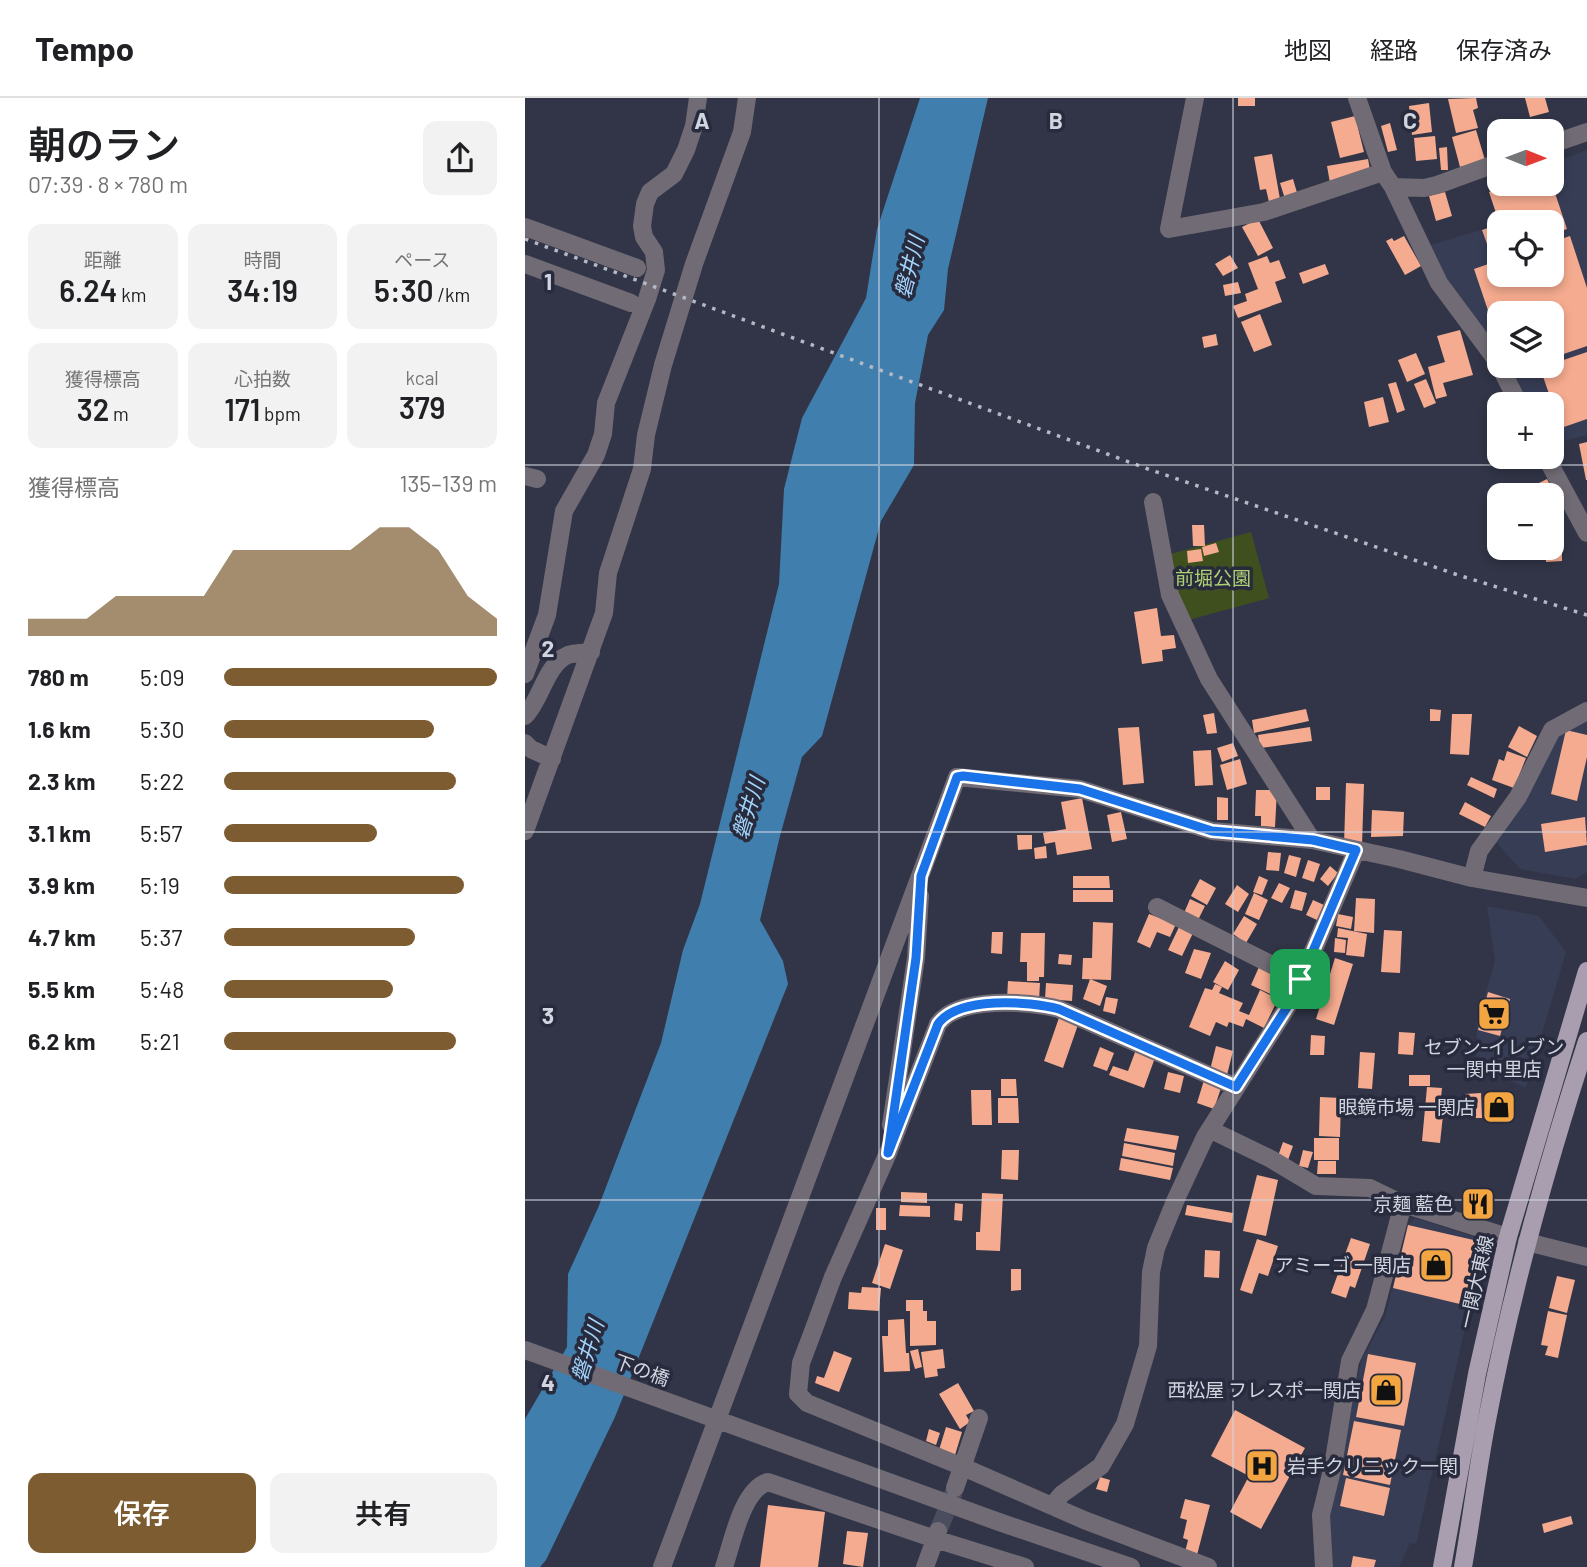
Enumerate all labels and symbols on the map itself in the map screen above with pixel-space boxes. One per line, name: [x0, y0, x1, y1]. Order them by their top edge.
text: A: [694, 106, 710, 134]
text: B: [1049, 106, 1063, 134]
text: C: [1403, 106, 1417, 134]
north arrow: [1487, 119, 1565, 196]
water label: 磐井川: [889, 231, 929, 300]
text: 1: [544, 267, 552, 295]
park label: 前堀公園: [1175, 566, 1251, 589]
text: 2: [542, 634, 554, 662]
water label: 磐井川: [726, 772, 769, 841]
pin: [1270, 949, 1330, 1009]
supermarket icon: セブン-イレブン 一関中里店: [1475, 995, 1513, 1033]
text: 3: [542, 1001, 554, 1029]
place label: セブン-イレブン 一関中里店: [1424, 1035, 1564, 1080]
shop icon: 眼鏡市場 一関店: [1480, 1088, 1518, 1126]
place label: 眼鏡市場 一関店: [1338, 1095, 1475, 1118]
restaurant icon: 京麺 藍色: [1459, 1185, 1497, 1223]
place label: 京麺 藍色: [1373, 1192, 1453, 1215]
street label: 一関大東線: [1454, 1233, 1497, 1331]
shop icon: アミーゴ 一関店: [1417, 1246, 1455, 1284]
place label: アミーゴ 一関店: [1275, 1253, 1411, 1276]
water label: 磐井川: [565, 1315, 608, 1384]
street label: 下の橋: [611, 1349, 673, 1390]
text: 4: [541, 1368, 555, 1396]
shop icon: 西松屋 フレスポ一関店: [1367, 1371, 1405, 1409]
place label: 西松屋 フレスポ一関店: [1167, 1378, 1361, 1401]
hospital icon: 岩手クリニック一関: [1243, 1447, 1281, 1485]
place label: 岩手クリニック一関: [1287, 1454, 1458, 1477]

